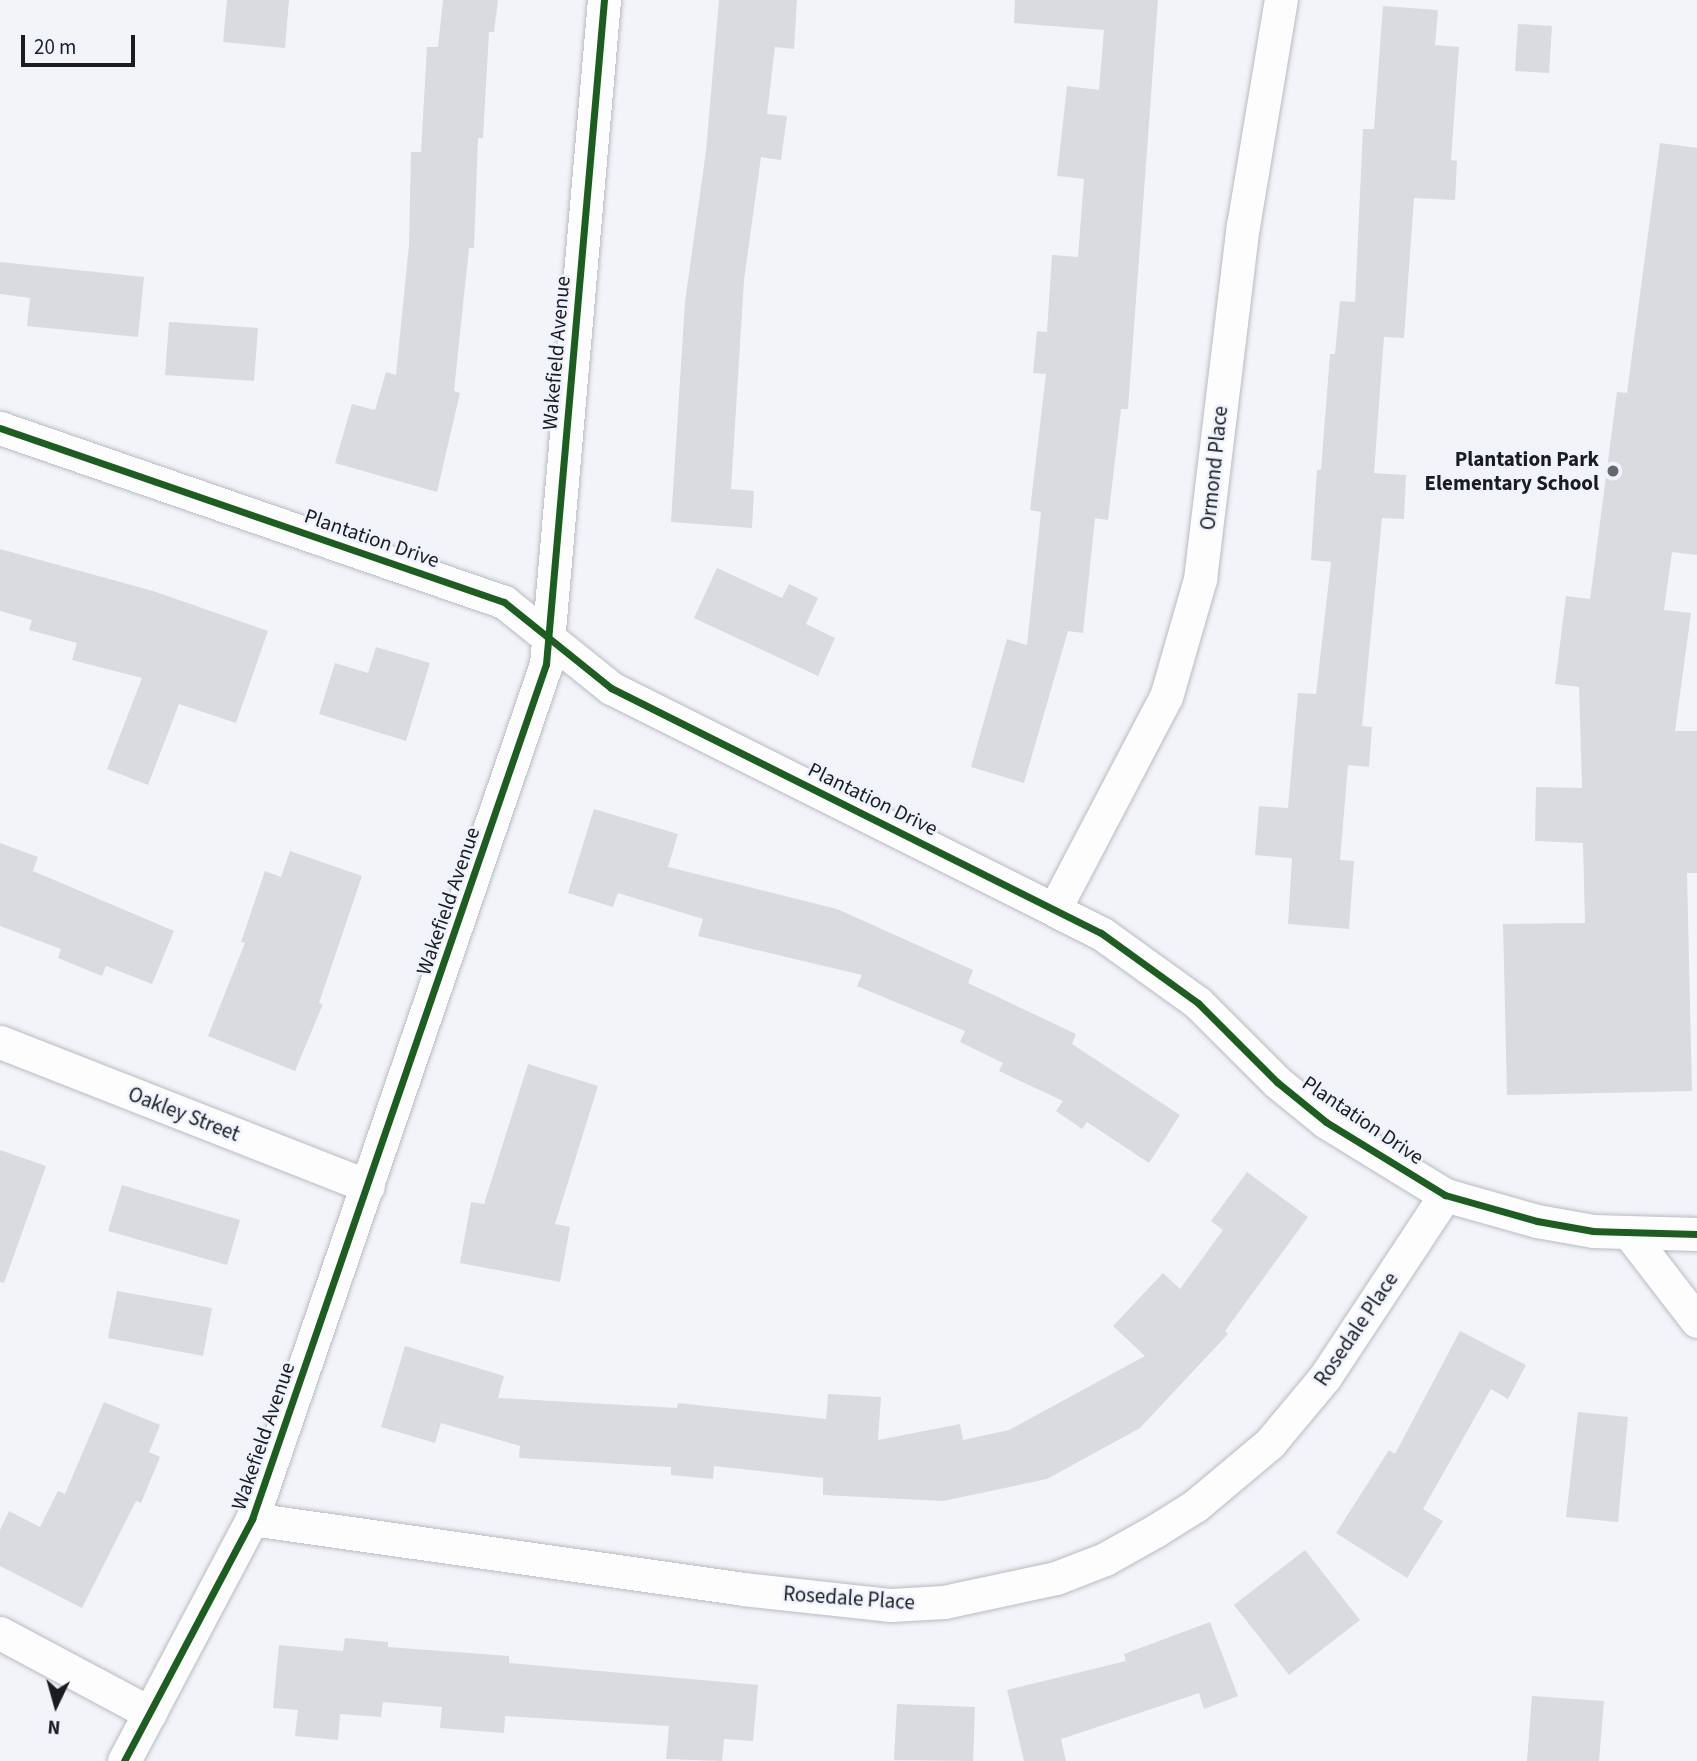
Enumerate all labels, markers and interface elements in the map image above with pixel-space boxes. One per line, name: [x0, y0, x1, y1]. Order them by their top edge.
scale bar: [24, 21, 138, 65]
text: 20 m: [34, 32, 76, 62]
street label: Wakefield Avenue: [537, 275, 575, 431]
street label: Ormond Place: [1195, 405, 1233, 531]
place label: Plantation Park Elementary School: [1425, 446, 1599, 496]
marker: Plantation Park Elementary School: [1605, 463, 1621, 479]
street label: Plantation Drive: [301, 503, 443, 573]
street label: Plantation Drive: [804, 757, 942, 841]
street label: Wakefield Avenue: [411, 824, 485, 978]
street label: Plantation Drive: [1297, 1070, 1429, 1170]
street label: Oakley Street: [125, 1081, 243, 1147]
street label: Rosedale Place: [1309, 1267, 1403, 1391]
street label: Wakefield Avenue: [226, 1359, 300, 1513]
street label: Rosedale Place: [782, 1581, 916, 1615]
north arrow: [21, 1670, 91, 1740]
text: N: [47, 1712, 62, 1740]

